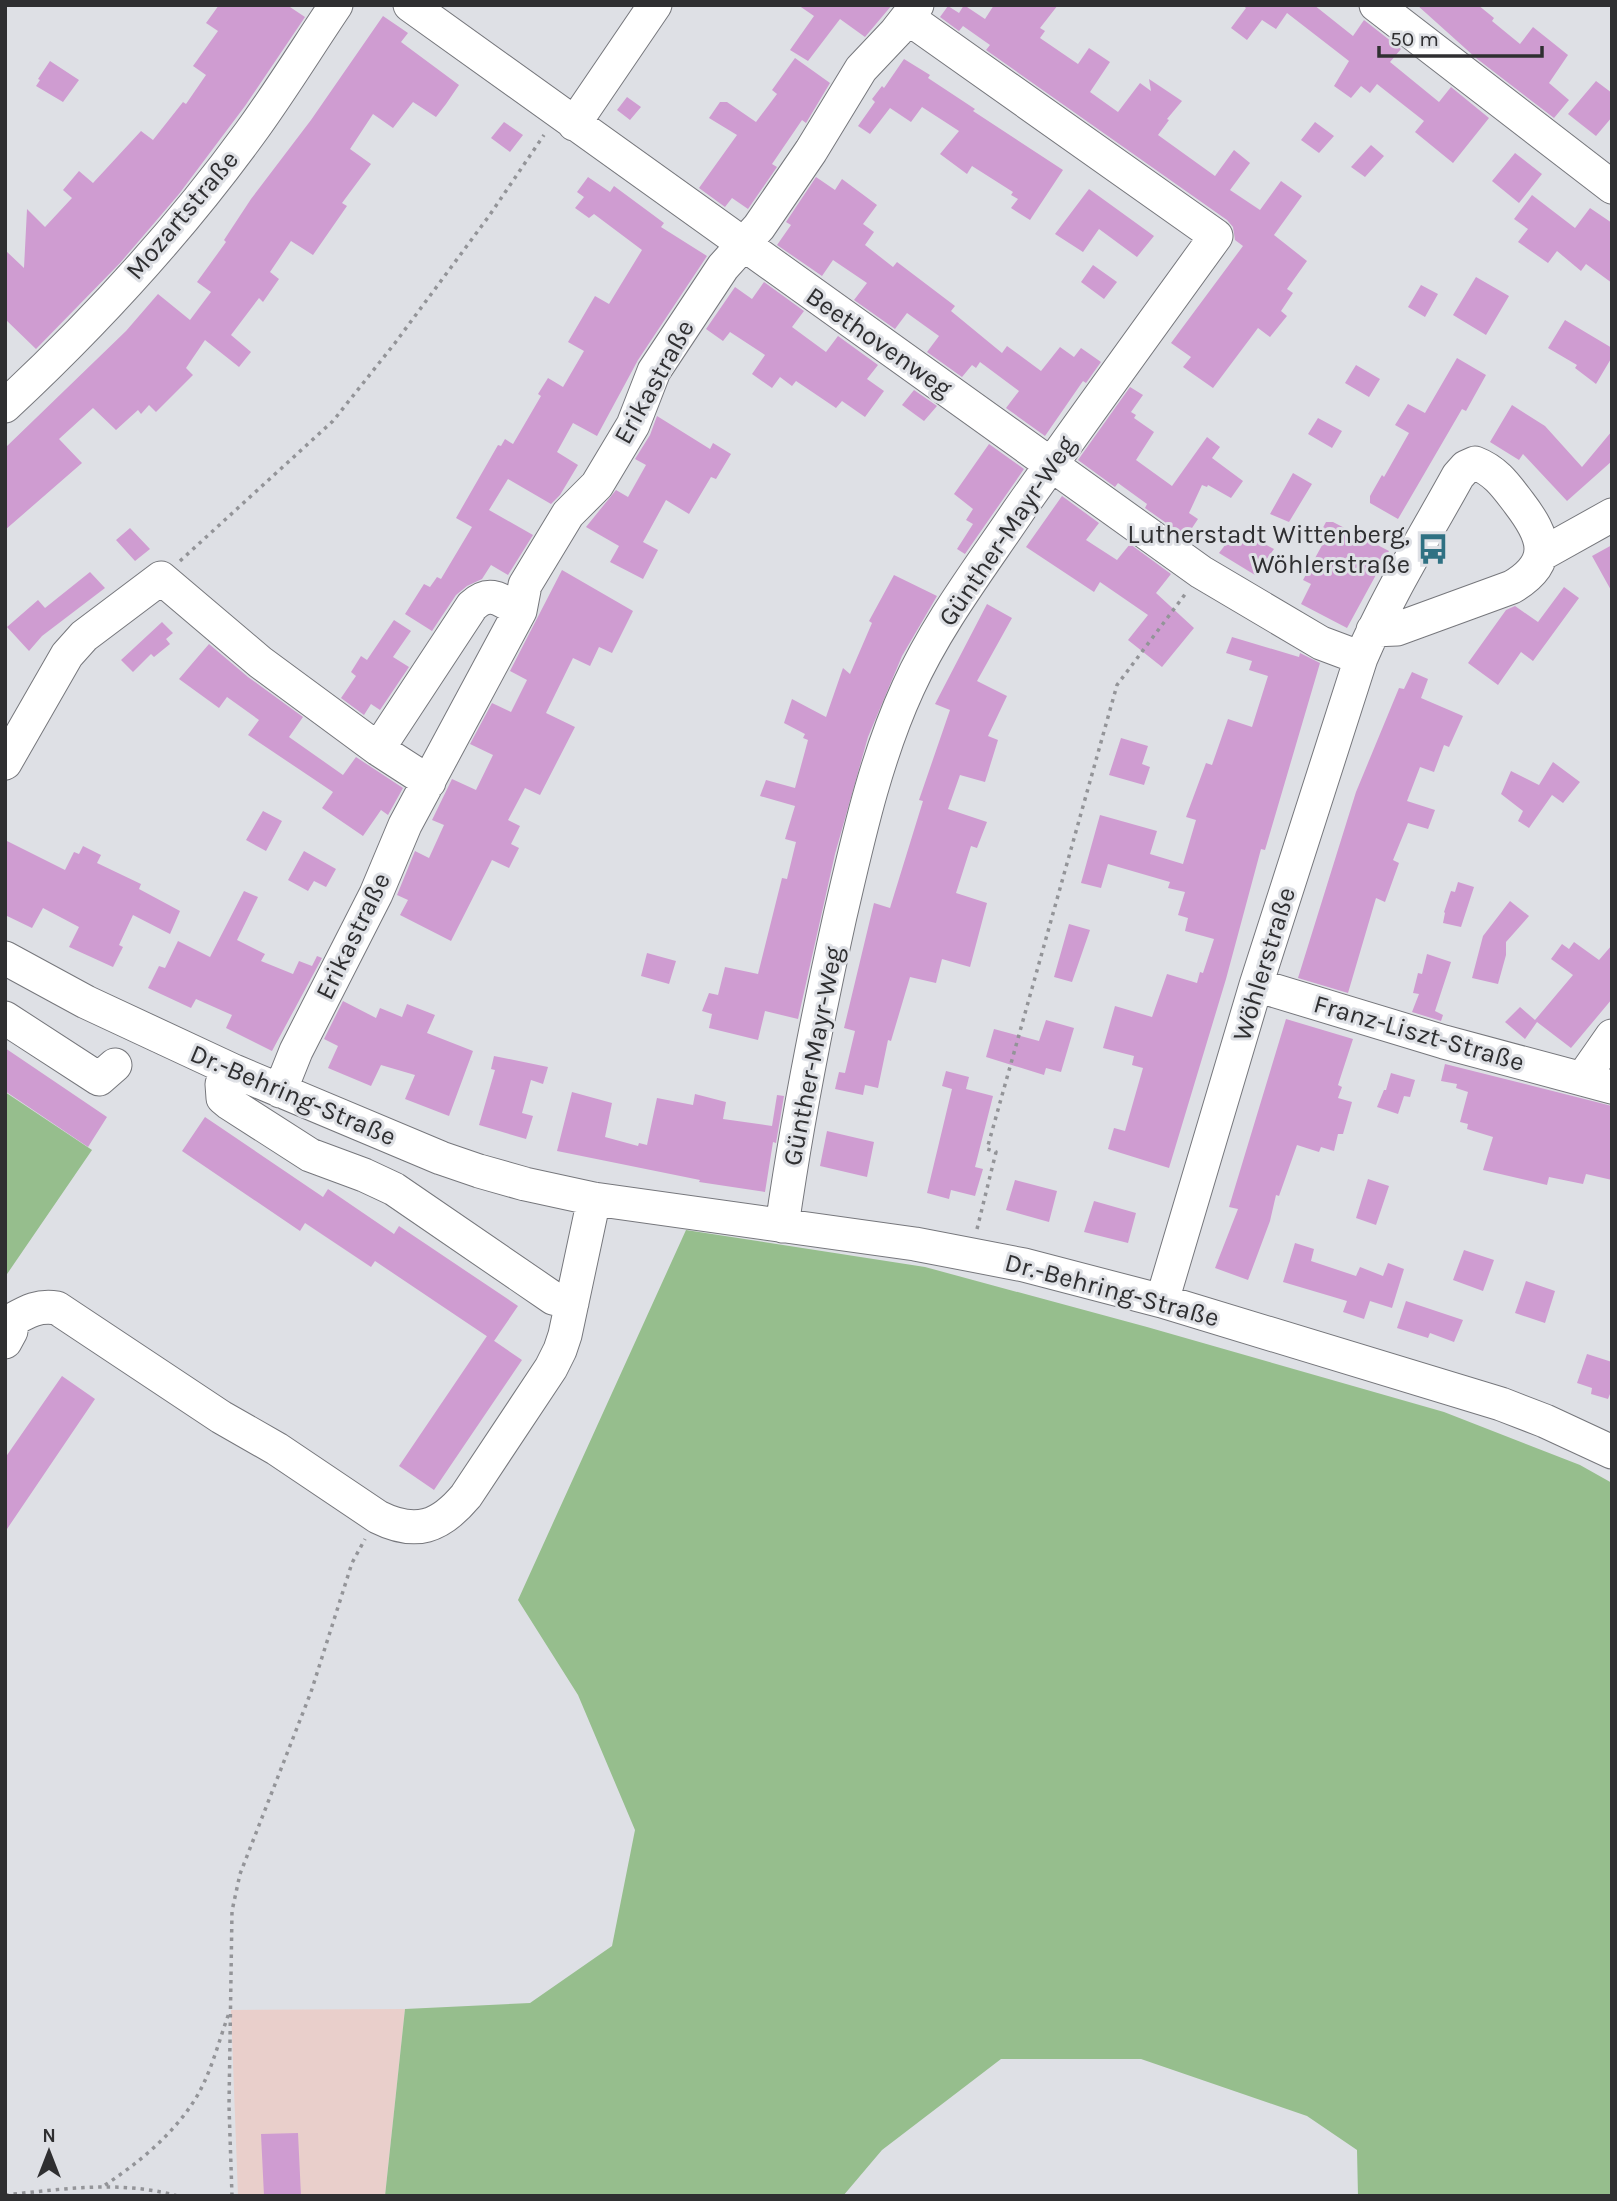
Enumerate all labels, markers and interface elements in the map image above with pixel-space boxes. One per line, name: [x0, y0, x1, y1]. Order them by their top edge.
scale bar: [1379, 14, 1542, 58]
text: 50 m: [1390, 27, 1439, 51]
street label: Mozartstraße: [119, 144, 245, 286]
street label: Beethovenweg: [800, 280, 958, 404]
street label: Erikastraße: [607, 314, 701, 450]
street label: Günther-Mayr-Weg: [932, 430, 1082, 632]
place label: Lutherstadt Wittenberg, Wöhlerstraße: [1127, 519, 1410, 580]
bus stop icon: Lutherstadt Wittenberg, Wöhlerstraße: [1416, 532, 1450, 566]
street label: Erikastraße: [309, 868, 397, 1004]
street label: Wöhlerstraße: [1226, 884, 1302, 1044]
street label: Günther-Mayr-Weg: [777, 943, 850, 1168]
street label: Franz-Liszt-Straße: [1310, 988, 1528, 1078]
street label: Dr.-Behring-Straße: [185, 1038, 401, 1152]
street label: Dr.-Behring-Straße: [1001, 1246, 1223, 1334]
north arrow: [14, 2117, 84, 2187]
text: N: [42, 2125, 56, 2147]

